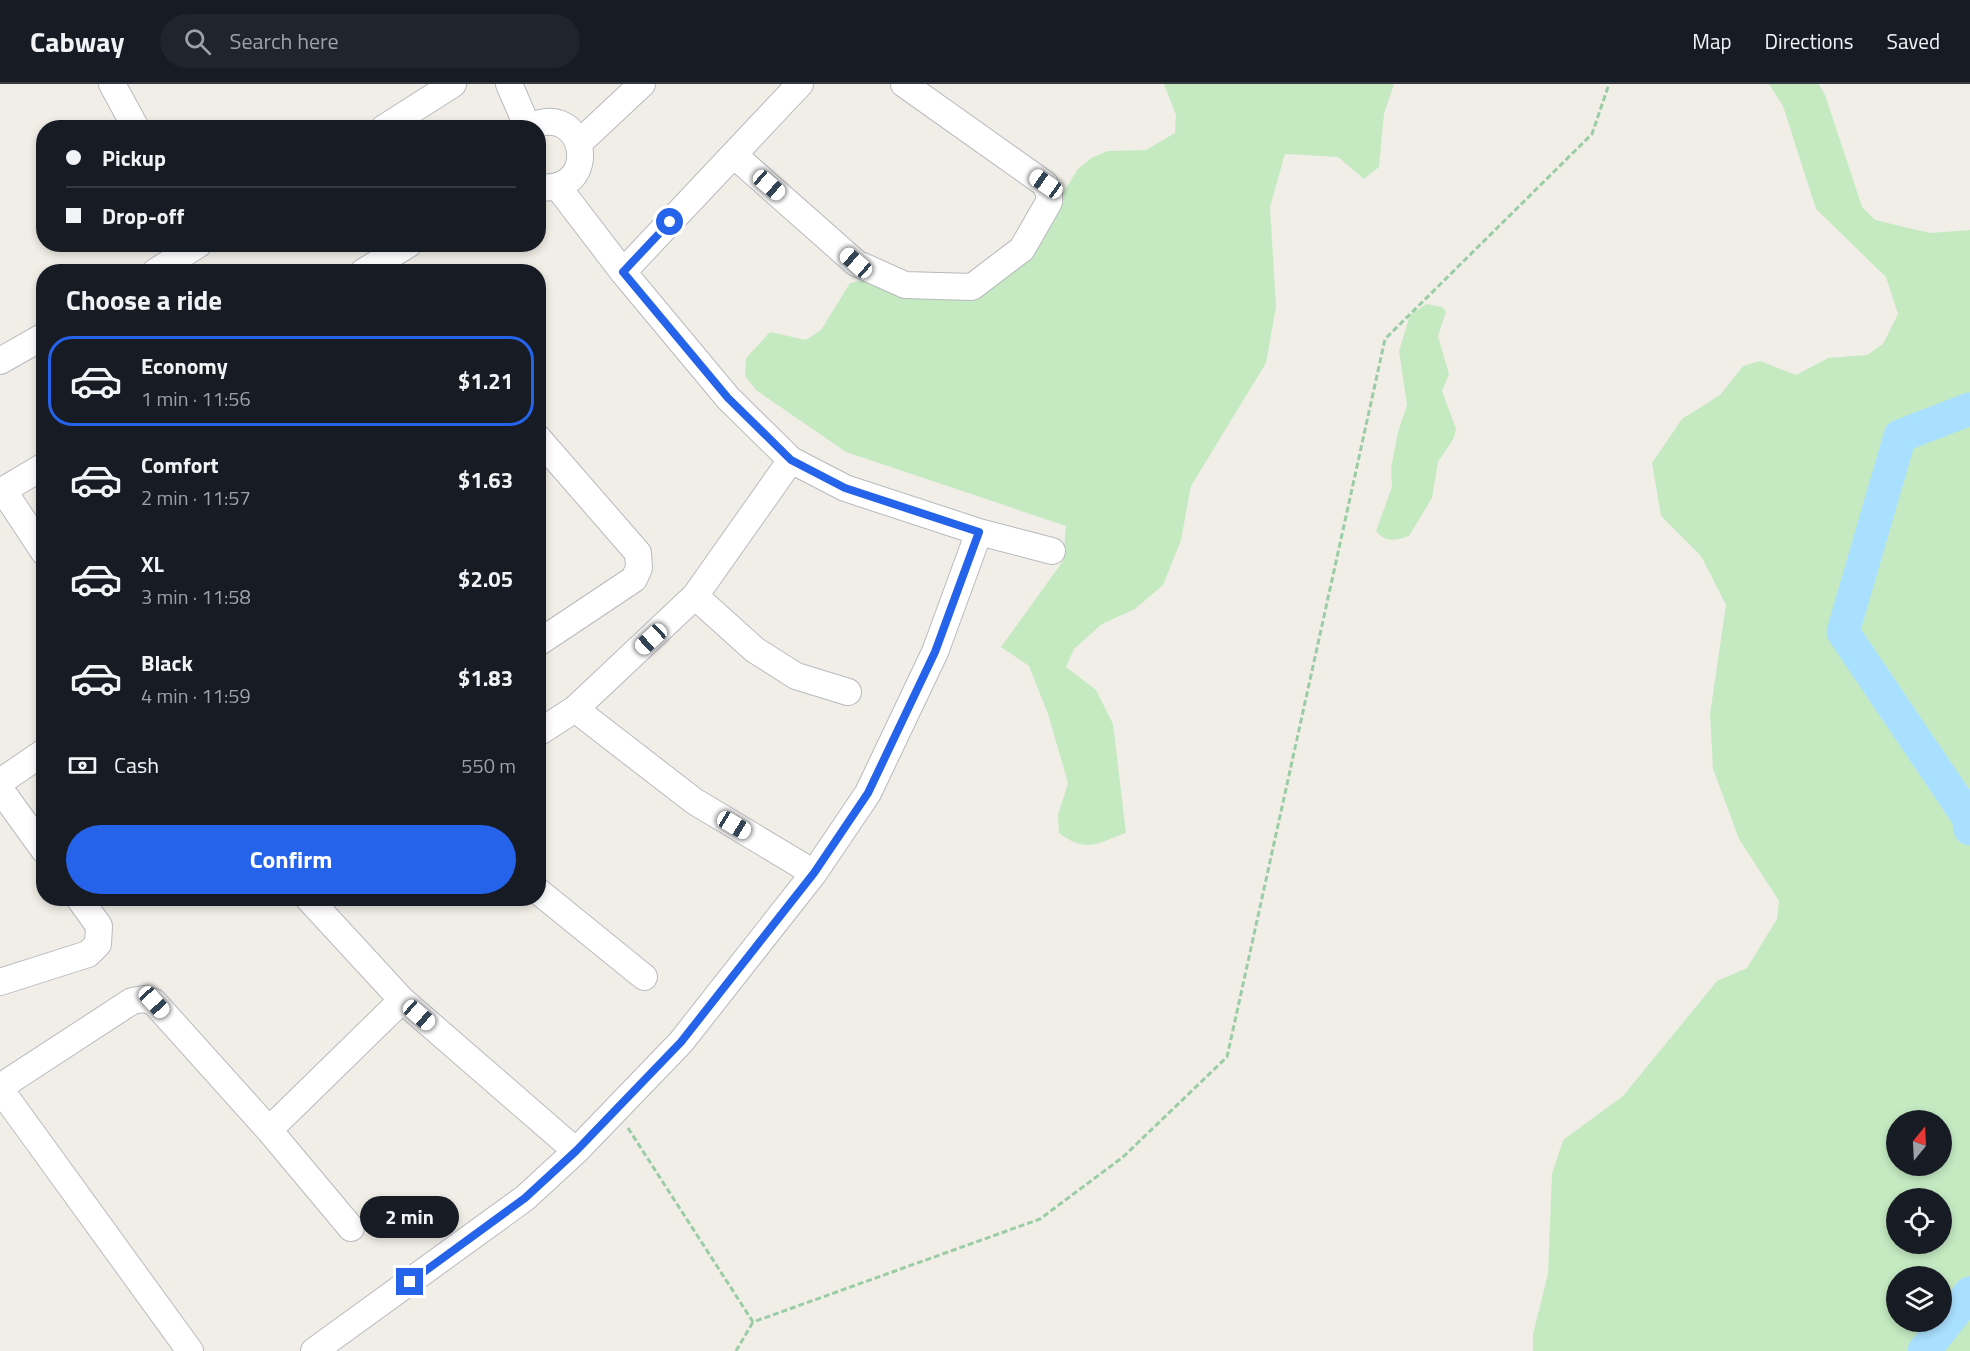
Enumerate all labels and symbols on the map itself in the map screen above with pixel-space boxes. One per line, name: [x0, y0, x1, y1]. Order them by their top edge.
car: [750, 166, 788, 204]
car: [1026, 166, 1066, 202]
route start: [656, 208, 683, 235]
car: [837, 244, 875, 282]
car: [632, 620, 670, 658]
car: [714, 808, 754, 842]
car: [135, 983, 173, 1021]
car: [400, 996, 438, 1034]
north arrow: [1886, 1110, 1952, 1176]
callout: 2 min: [360, 1195, 460, 1237]
route end: [396, 1268, 423, 1295]

